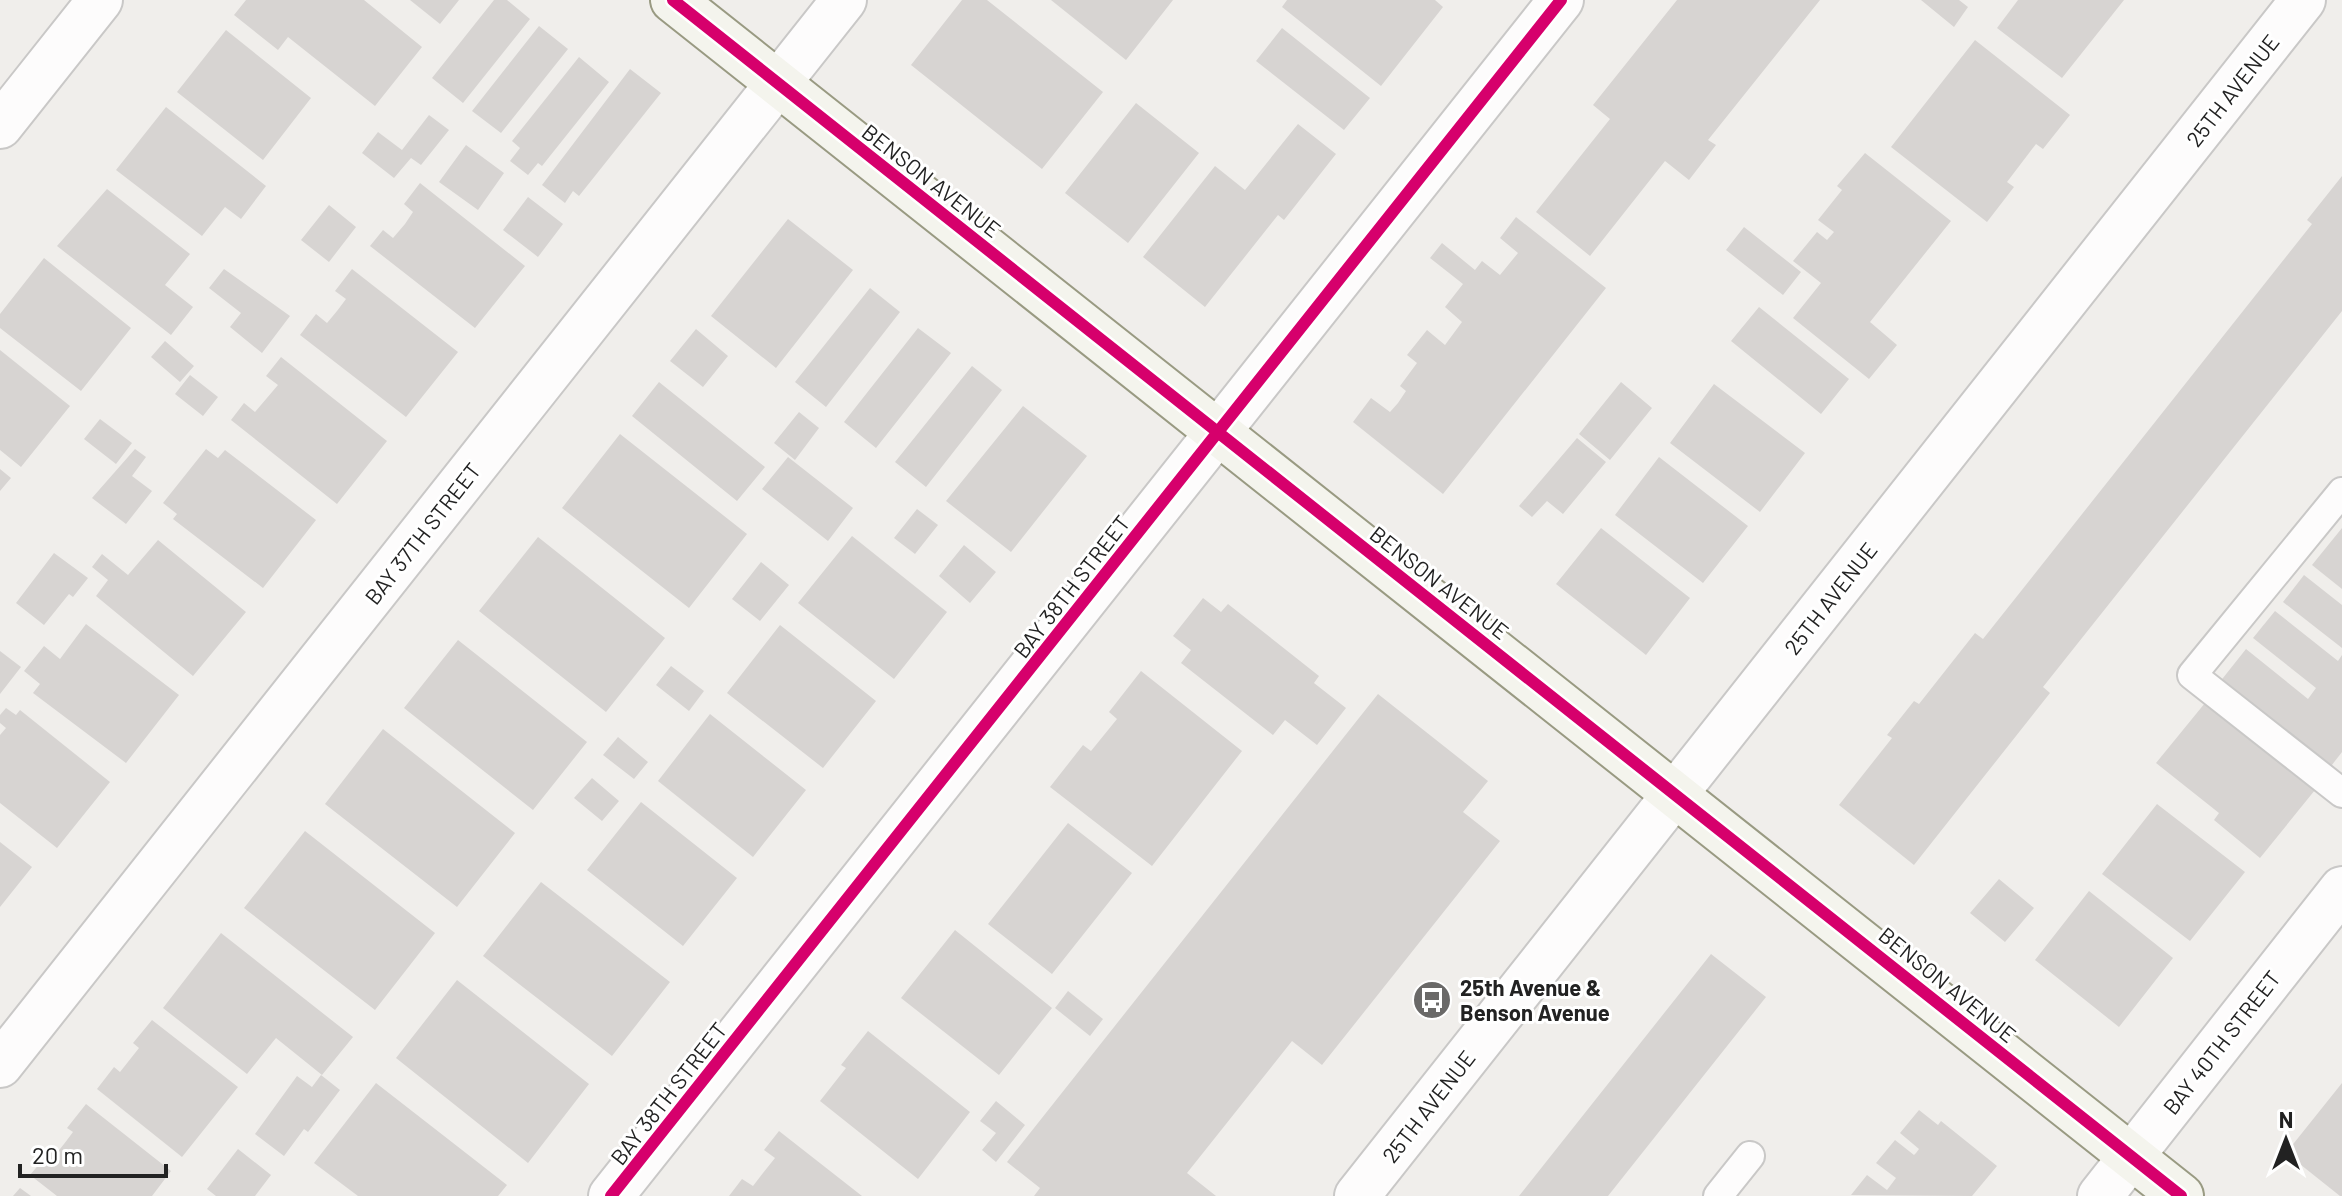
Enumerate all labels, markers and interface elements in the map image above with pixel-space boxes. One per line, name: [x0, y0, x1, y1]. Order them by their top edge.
street label: 25TH AVENUE: [2180, 29, 2284, 151]
street label: BENSON AVENUE: [858, 118, 1006, 242]
street label: BAY 37TH STREET: [359, 457, 485, 609]
street label: BAY 38TH STREET: [1007, 510, 1135, 662]
street label: BENSON AVENUE: [1366, 520, 1514, 644]
street label: 25TH AVENUE: [1778, 537, 1882, 659]
street label: BENSON AVENUE: [1874, 921, 2022, 1047]
street label: BAY 40TH STREET: [2157, 965, 2285, 1119]
place label: 25th Avenue & Benson Avenue: [1460, 974, 1610, 1025]
bus stop icon: 25th Avenue & Benson Avenue: [1411, 979, 1453, 1021]
street label: BAY 38TH STREET: [604, 1017, 732, 1169]
street label: 25TH AVENUE: [1376, 1045, 1480, 1167]
north arrow: [2246, 1100, 2326, 1180]
text: N: [2279, 1106, 2293, 1132]
scale bar: [20, 1128, 166, 1178]
text: 20 m: [32, 1140, 83, 1169]

